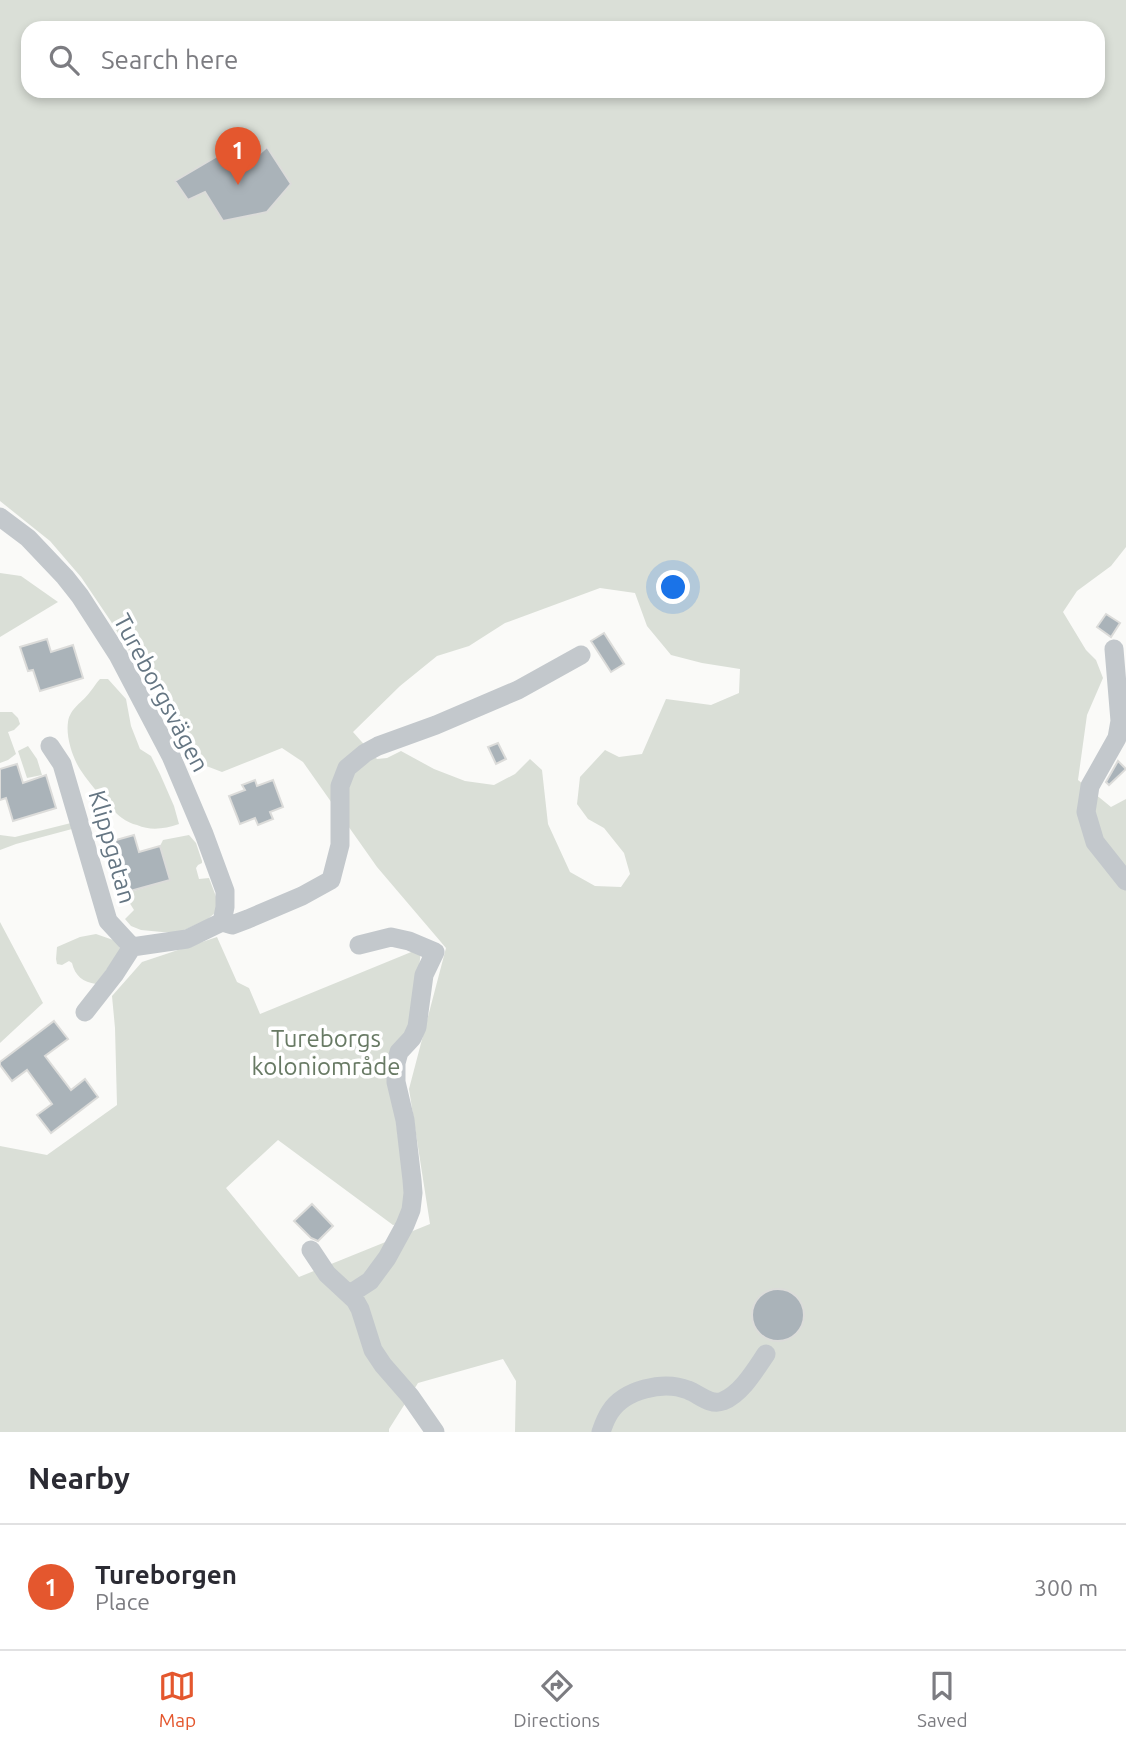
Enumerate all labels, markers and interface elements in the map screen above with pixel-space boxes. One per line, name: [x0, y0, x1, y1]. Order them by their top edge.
search box: [21, 21, 1105, 98]
icon: search: [45, 41, 83, 79]
text: Search here: [101, 45, 238, 74]
pin: 1: [215, 127, 261, 185]
your location: [656, 570, 690, 604]
street label: Tureborgsvägen: [108, 609, 214, 776]
street label: Klippgatan: [83, 787, 141, 907]
park label: Tureborgs koloniområde: [252, 1025, 401, 1080]
text: Nearby: [28, 1461, 130, 1495]
text: Tureborgen: [95, 1560, 237, 1589]
text: 1: [45, 1575, 57, 1600]
text: 300 m: [1034, 1575, 1098, 1600]
text: Place: [95, 1589, 150, 1614]
tab: Map: [158, 1667, 196, 1731]
tab: Directions: [513, 1667, 600, 1731]
tab: Saved: [917, 1667, 968, 1731]

